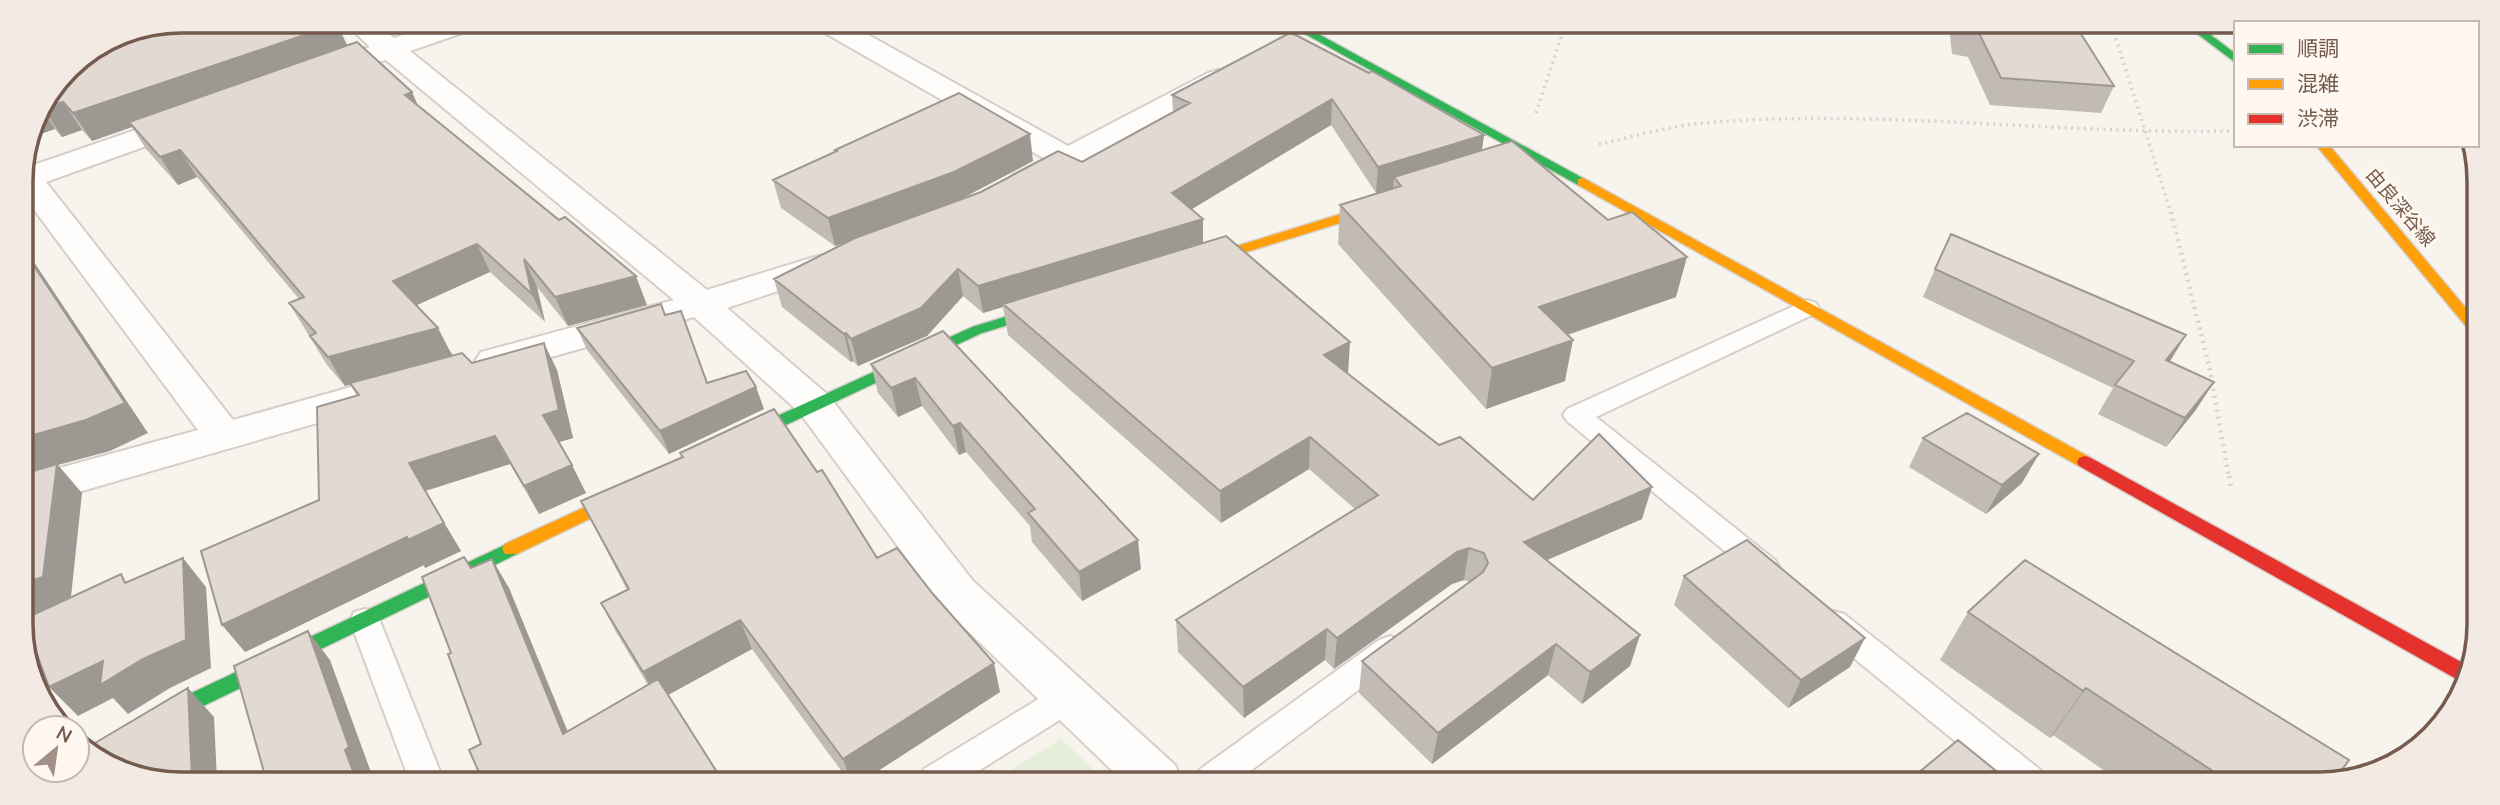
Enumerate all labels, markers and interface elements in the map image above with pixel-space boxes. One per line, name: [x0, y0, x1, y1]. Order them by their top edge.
legend: [2234, 21, 2479, 147]
text: 順調: [2297, 35, 2339, 63]
text: 混雑: [2297, 70, 2339, 98]
text: 渋滞: [2297, 105, 2339, 133]
street label: 由良深谷線: [2360, 163, 2441, 252]
north arrow: [21, 714, 91, 784]
text: N: [51, 720, 76, 750]

